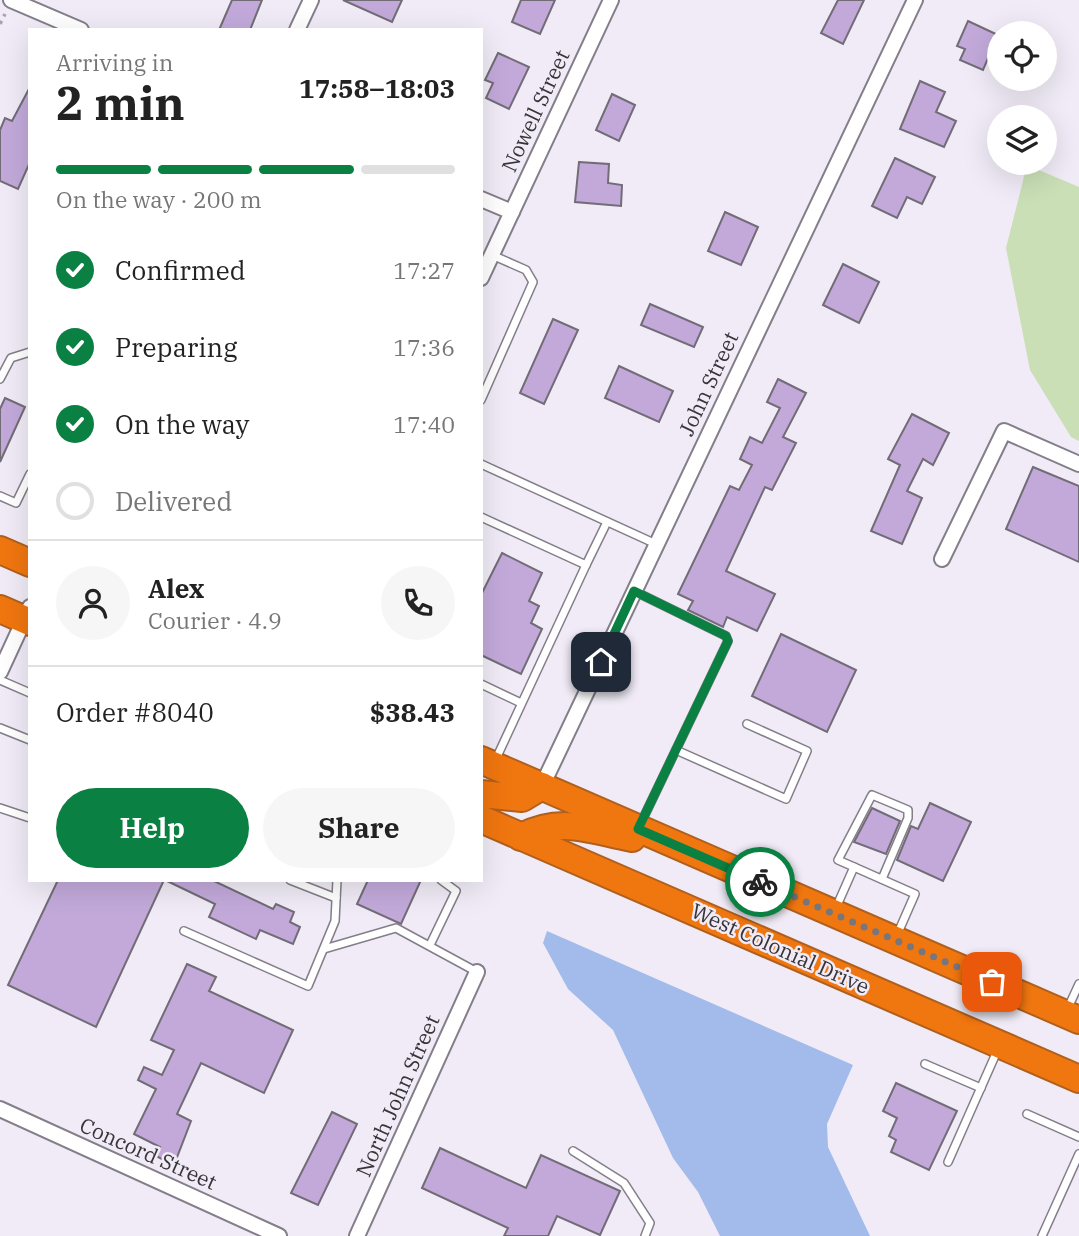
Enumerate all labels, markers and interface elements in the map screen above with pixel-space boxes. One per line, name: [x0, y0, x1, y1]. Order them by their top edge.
map controls: [987, 21, 1057, 175]
button: locate: [987, 21, 1057, 91]
street label: Nowell Street: [495, 45, 576, 176]
text: Arriving in: [56, 47, 173, 77]
text: 17:58–18:03: [299, 71, 455, 105]
text: 2 min: [56, 73, 185, 133]
button: layers: [987, 105, 1057, 175]
text: On the way · 200 m: [56, 184, 262, 214]
icon: check: [56, 251, 94, 289]
text: Confirmed: [115, 253, 246, 287]
text: 17:27: [393, 255, 455, 285]
street label: John Street: [672, 327, 744, 440]
icon: check: [56, 328, 94, 366]
text: Preparing: [115, 330, 237, 364]
text: 17:36: [393, 332, 455, 362]
icon: check: [56, 405, 94, 443]
text: On the way: [115, 407, 249, 441]
text: 17:40: [393, 409, 455, 439]
text: Delivered: [115, 484, 232, 518]
button: person: [56, 566, 130, 640]
button: phone: [381, 566, 455, 640]
text: Alex: [148, 571, 204, 605]
text: Courier · 4.9: [148, 605, 282, 635]
pin: [571, 632, 631, 692]
icon: home: [582, 643, 620, 681]
text: Order #8040: [56, 695, 214, 729]
text: $38.43: [370, 695, 455, 729]
button: Help: [56, 788, 249, 868]
button: Share: [263, 788, 455, 868]
courier: [725, 847, 795, 917]
icon: bike: [741, 863, 779, 901]
street label: West Colonial Drive: [687, 896, 874, 1000]
pin: [962, 952, 1022, 1012]
icon: bag: [973, 963, 1011, 1001]
street label: North John Street: [349, 1010, 445, 1181]
street label: Concord Street: [76, 1110, 221, 1196]

